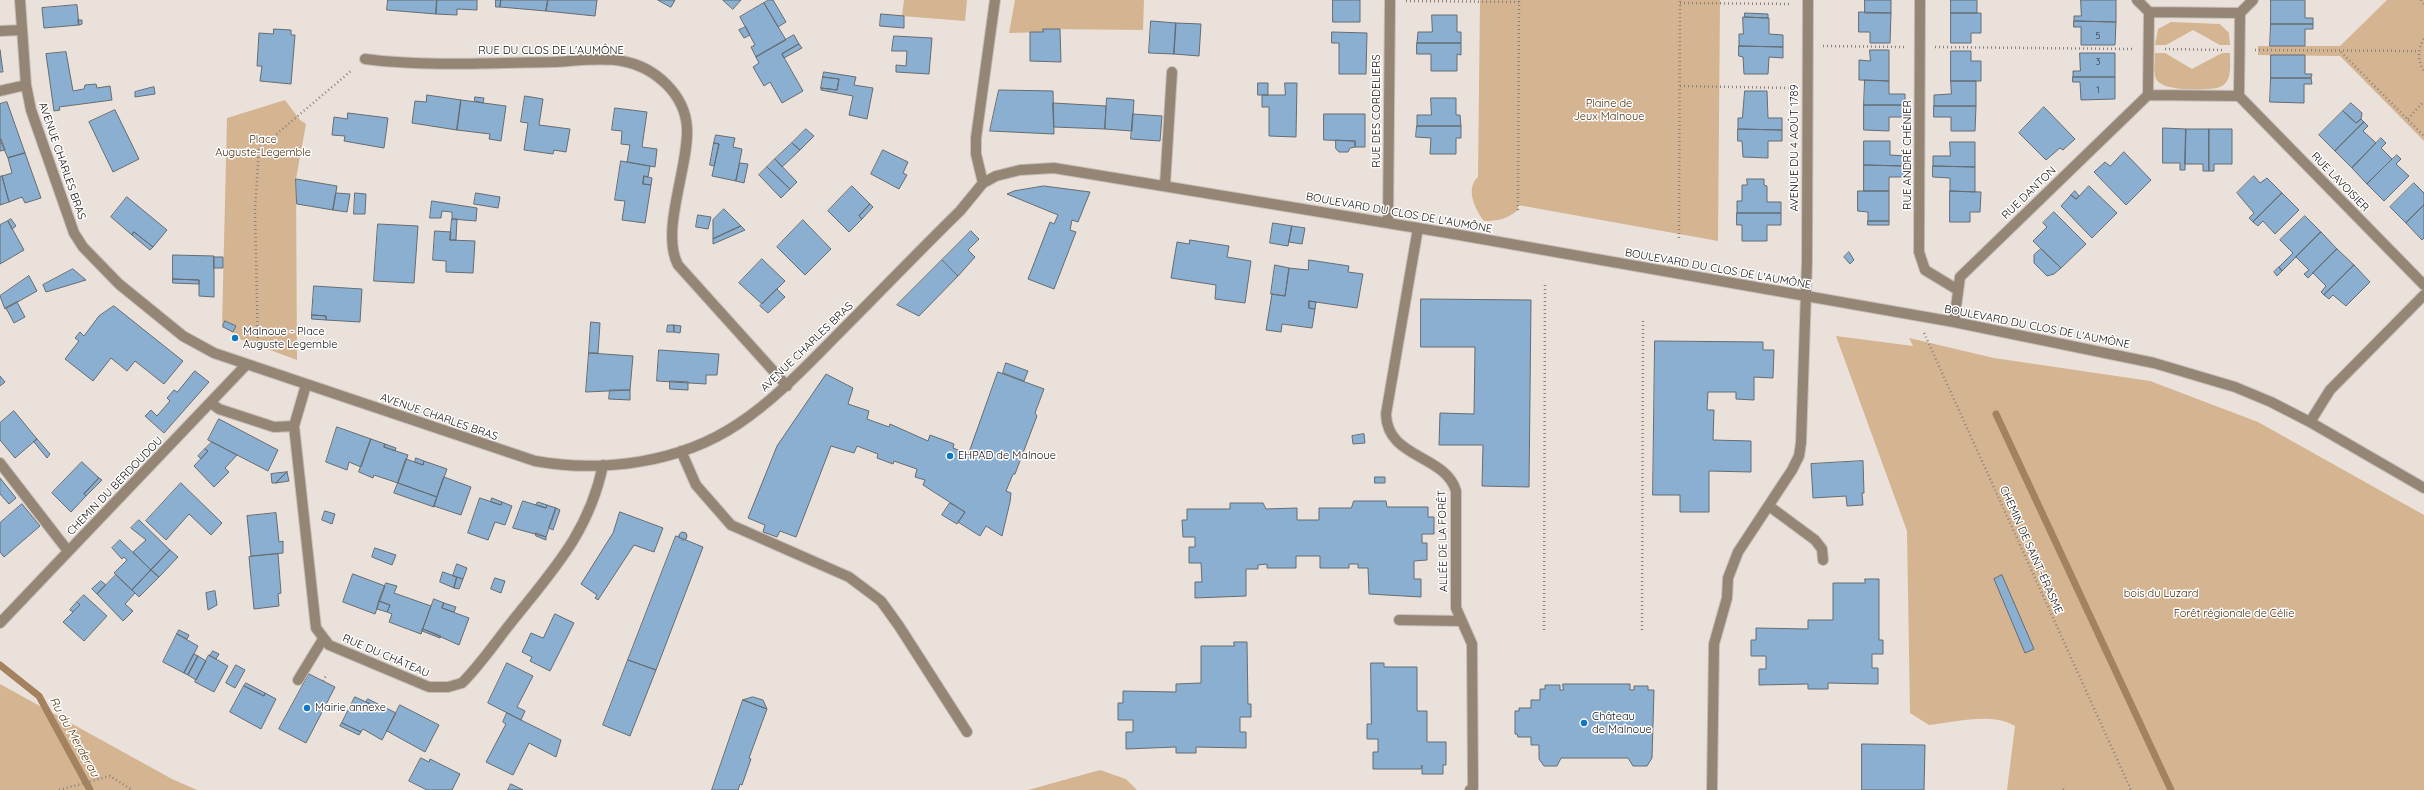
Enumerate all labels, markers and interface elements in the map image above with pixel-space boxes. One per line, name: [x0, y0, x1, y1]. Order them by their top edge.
house number: 5: [2096, 31, 2100, 41]
street label: RUE DU CLOS DE L'AUMÔNE: [478, 44, 624, 58]
street label: RUE DES CORDELIERS: [1370, 54, 1384, 168]
house number: 3: [2096, 57, 2100, 67]
street label: AVENUE DU 4 AOÛT 1789: [1788, 84, 1802, 212]
house number: 1: [2096, 85, 2100, 95]
park label: Plaine de Jeux Malnoue: [1574, 97, 1644, 123]
street label: AVENUE CHARLES BRAS: [36, 100, 88, 222]
street label: RUE ANDRÉ CHÉNIER: [1901, 100, 1915, 210]
park label: Place Auguste-Legemble: [215, 133, 311, 159]
street label: RUE LAVOISIER: [2308, 150, 2372, 214]
street label: RUE DANTON: [1999, 164, 2059, 222]
street label: BOULEVARD DU CLOS DE L'AUMÔNE: [1305, 190, 1493, 236]
street label: BOULEVARD DU CLOS DE L'AUMÔNE: [1624, 246, 1812, 292]
street label: AVENUE CHARLES BRAS: [758, 299, 856, 395]
street label: BOULEVARD DU CLOS DE L'AUMÔNE: [1943, 302, 2131, 352]
place label: Malnoue - Place Auguste Legemble: [243, 325, 337, 351]
marker: Malnoue - Place Auguste Legemble: [230, 333, 240, 343]
street label: AVENUE CHARLES BRAS: [378, 391, 500, 443]
street label: CHEMIN DU BERDOUDOU: [64, 434, 166, 538]
place label: EHPAD de Malnoue: [958, 449, 1056, 463]
marker: EHPAD de Malnoue: [945, 451, 955, 461]
street label: CHEMIN DE SAINT-ÉRASME: [1997, 484, 2065, 616]
street label: ALLÉE DE LA FORÊT: [1436, 490, 1450, 592]
park label: bois du Luzard: [2124, 587, 2198, 601]
park label: Forêt régionale de Célie: [2174, 607, 2294, 621]
street label: RUE DU CHÂTEAU: [341, 632, 431, 680]
water label: Ru du Merderau: [46, 695, 102, 779]
place label: Mairie annexe: [315, 701, 386, 715]
marker: Mairie annexe: [302, 703, 312, 713]
place label: Château de Malnoue: [1592, 710, 1652, 736]
marker: Château de Malnoue: [1579, 718, 1589, 728]

